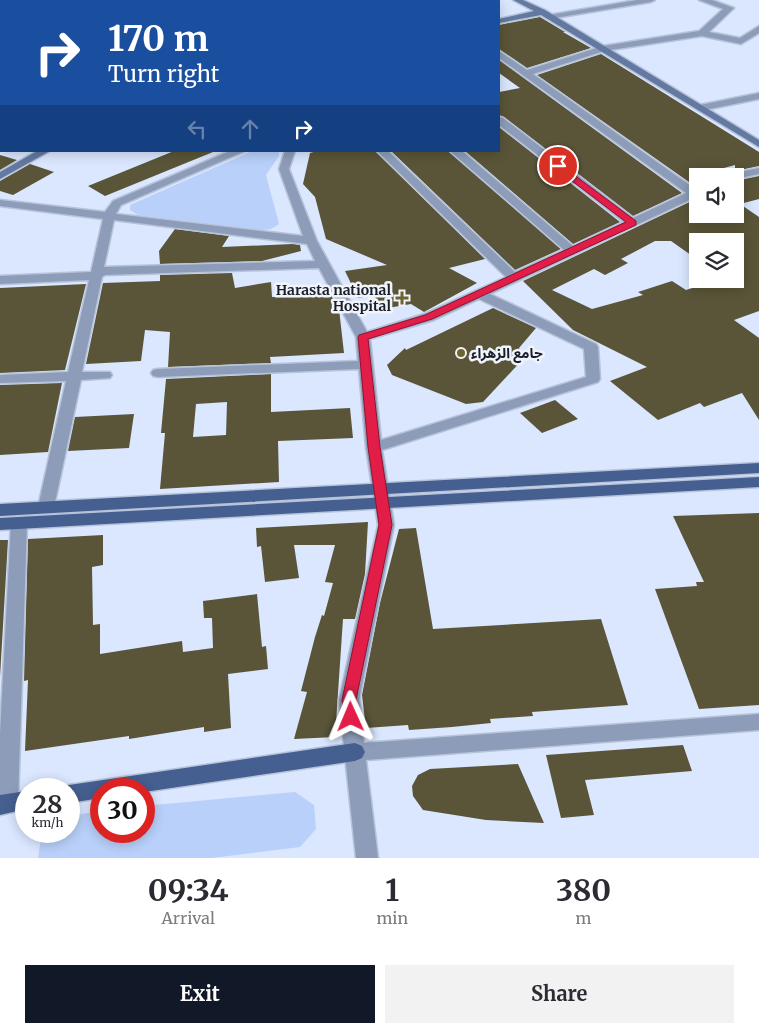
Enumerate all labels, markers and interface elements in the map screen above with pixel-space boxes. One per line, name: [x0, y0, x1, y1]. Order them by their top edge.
text: 170 m: [108, 17, 209, 61]
icon: right: [25, 20, 90, 85]
text: Turn right: [108, 60, 219, 88]
icon: left: [183, 115, 211, 143]
icon: ahead: [236, 115, 264, 143]
icon: right: [289, 115, 317, 143]
pin: [537, 145, 579, 187]
icon: arrive: [544, 152, 572, 180]
map controls: [689, 168, 744, 288]
button: sound: [689, 168, 744, 223]
button: layers: [689, 233, 744, 288]
place label: Harasta national Hospital: [276, 281, 391, 315]
marker: Harasta national Hospital: [395, 291, 409, 305]
place label: جامع الزهراء: [471, 344, 543, 363]
marker: جامع الزهراء: [455, 347, 467, 359]
position arrow: [324, 690, 376, 742]
speed limit sign: 30: [90, 778, 155, 843]
text: 28: [32, 788, 63, 820]
text: km/h: [32, 815, 63, 830]
text: 09:34: [148, 871, 229, 909]
text: 1: [385, 871, 399, 909]
text: 380: [556, 871, 611, 909]
text: Arrival: [162, 908, 215, 928]
text: min: [376, 908, 408, 928]
text: m: [576, 908, 591, 928]
button: Exit: [25, 965, 375, 1023]
button: Share: [385, 965, 734, 1023]

